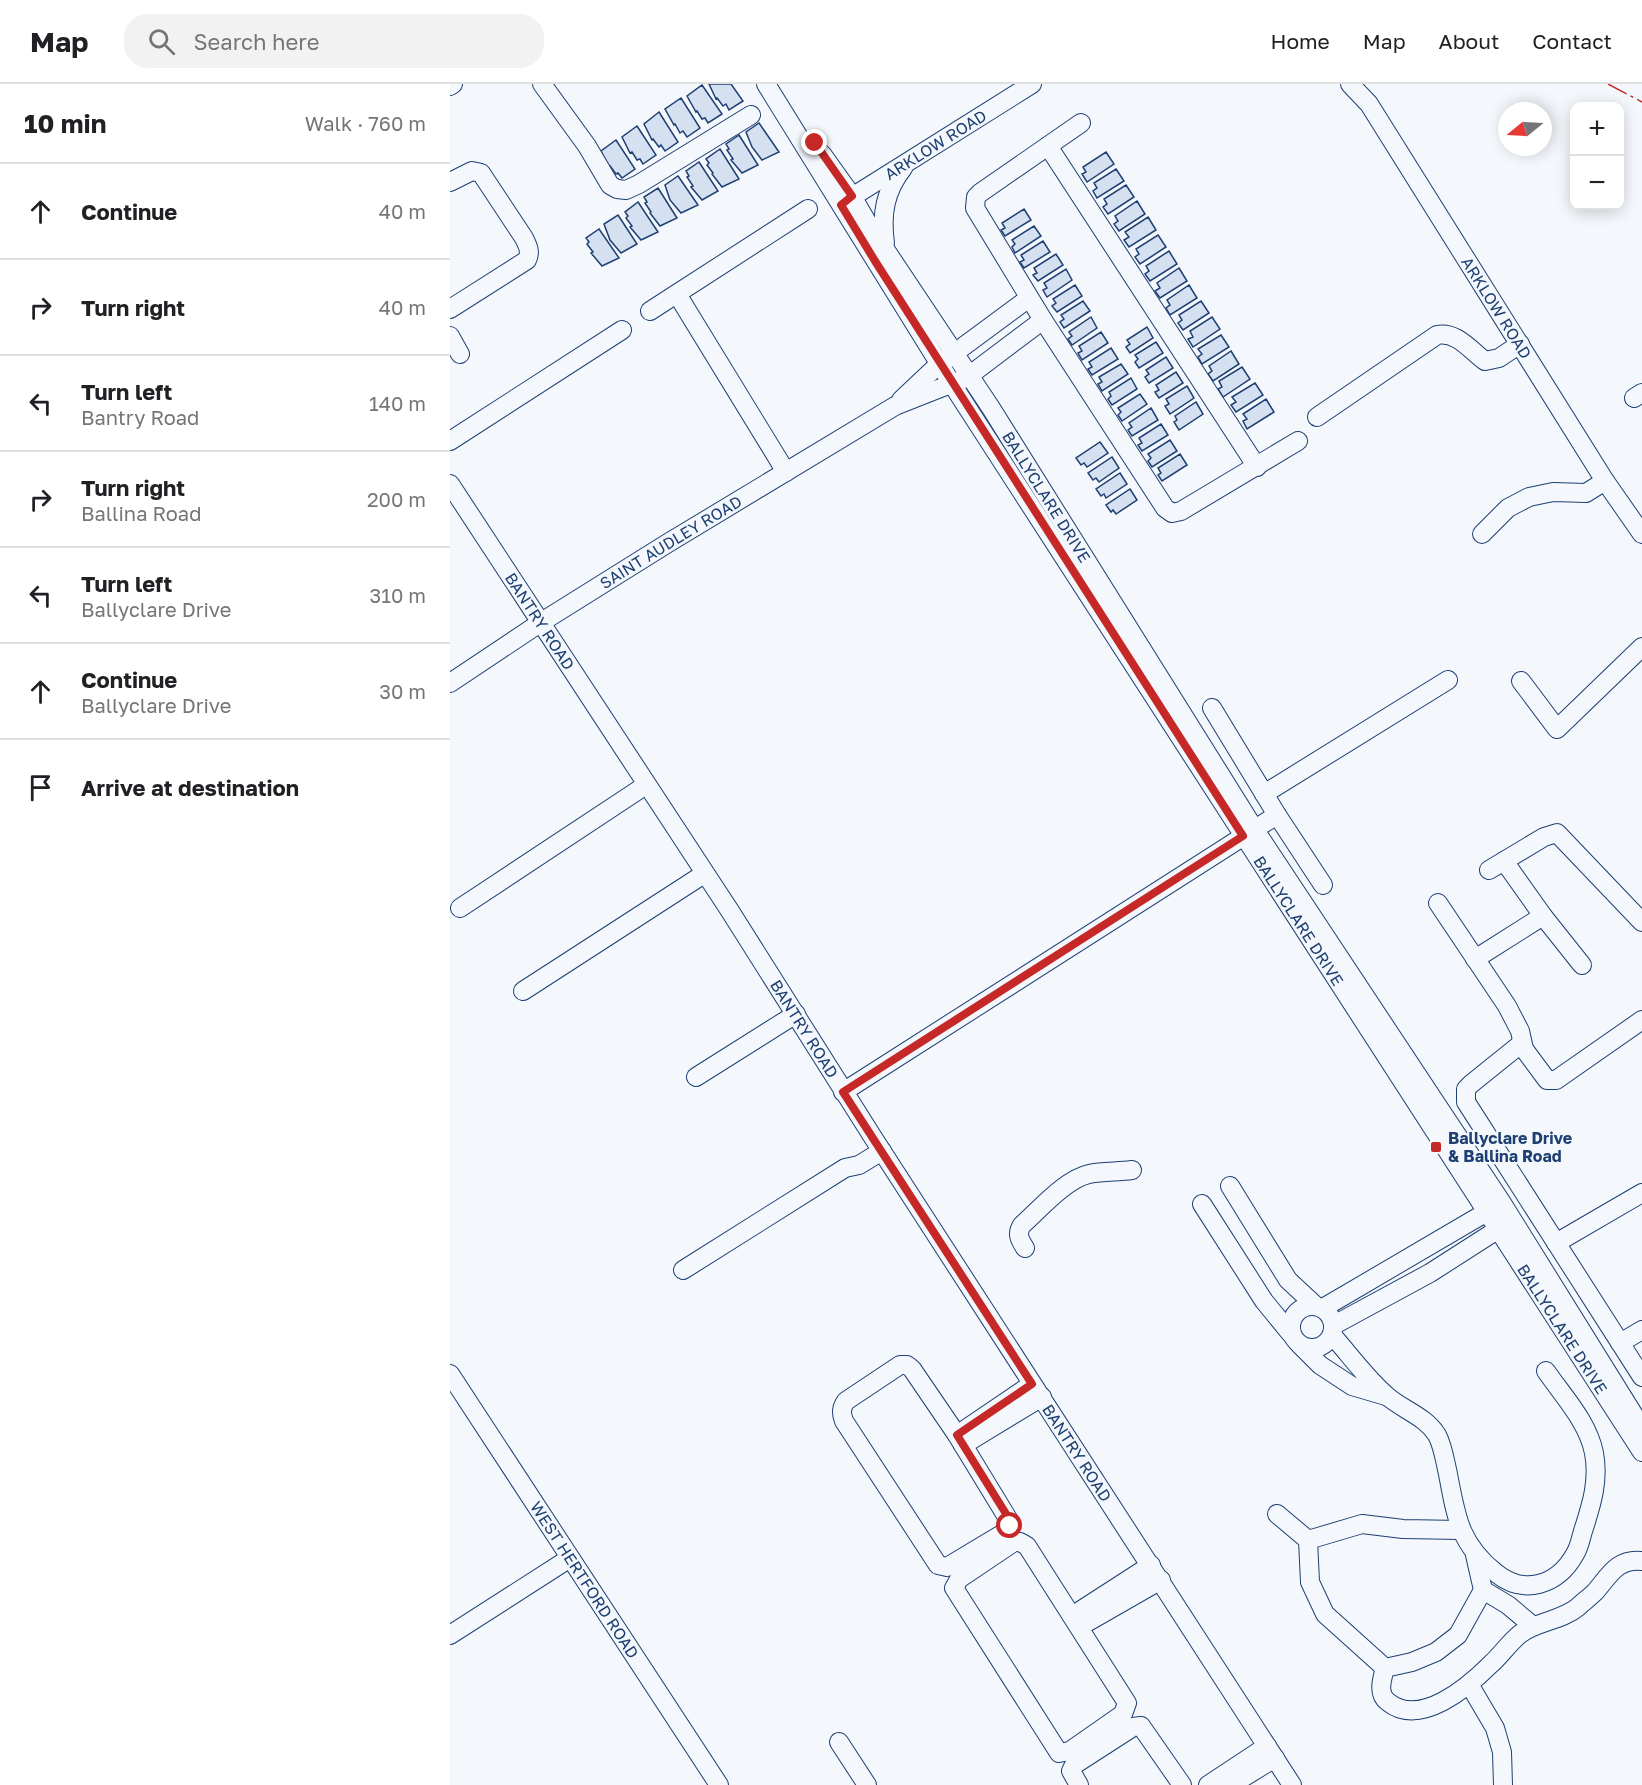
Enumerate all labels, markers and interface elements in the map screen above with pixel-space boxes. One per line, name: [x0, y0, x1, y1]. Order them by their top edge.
search box: [124, 14, 544, 68]
text: Map: [30, 25, 88, 58]
icon: search: [145, 25, 178, 58]
text: Search here: [193, 28, 319, 55]
text: Home: [1270, 28, 1330, 54]
text: Map: [1363, 28, 1406, 54]
text: About: [1439, 28, 1499, 54]
text: Contact: [1532, 28, 1612, 54]
north arrow: [1498, 102, 1552, 156]
map controls: [1570, 102, 1624, 210]
button: +: [1570, 102, 1624, 156]
street label: ARKLOW ROAD: [881, 105, 990, 184]
text: 10 min: [24, 108, 106, 139]
text: Walk · 760 m: [305, 111, 426, 135]
route end: [801, 129, 827, 155]
button: −: [1570, 156, 1624, 210]
icon: ahead: [24, 195, 57, 228]
text: Continue: [81, 198, 177, 225]
text: 40 m: [379, 199, 426, 223]
street label: ARKLOW ROAD: [1457, 253, 1536, 362]
icon: right: [24, 291, 57, 324]
text: Turn right: [81, 294, 185, 321]
text: 40 m: [379, 295, 426, 319]
text: Turn left: [81, 378, 172, 405]
icon: left: [24, 387, 57, 420]
text: 140 m: [369, 391, 426, 415]
text: Bantry Road: [81, 405, 199, 429]
street label: BALLYCLARE DRIVE: [998, 428, 1095, 566]
text: Turn right: [81, 474, 185, 501]
icon: right: [24, 483, 57, 516]
text: 200 m: [367, 487, 426, 511]
street label: SAINT AUDLEY ROAD: [596, 491, 745, 593]
text: Ballina Road: [81, 501, 201, 525]
street label: BANTRY ROAD: [501, 569, 579, 674]
text: Turn left: [81, 570, 172, 597]
icon: left: [24, 579, 57, 612]
text: 310 m: [370, 583, 426, 607]
text: Ballyclare Drive: [81, 597, 231, 621]
text: Continue: [81, 666, 177, 693]
icon: ahead: [24, 675, 57, 708]
text: 30 m: [379, 679, 426, 703]
text: Ballyclare Drive: [81, 693, 231, 717]
icon: arrive: [24, 771, 57, 804]
text: Arrive at destination: [81, 774, 299, 801]
street label: BALLYCLARE DRIVE: [1249, 852, 1348, 989]
street label: BANTRY ROAD: [766, 976, 843, 1082]
place label: Ballyclare Drive & Ballina Road: [1448, 1128, 1572, 1166]
marker: Ballyclare Drive & Ballina Road: [1429, 1140, 1443, 1154]
street label: BALLYCLARE DRIVE: [1513, 1260, 1612, 1398]
street label: BANTRY ROAD: [1038, 1400, 1116, 1505]
street label: WEST HERTFORD ROAD: [526, 1498, 643, 1662]
route start: [996, 1512, 1022, 1538]

